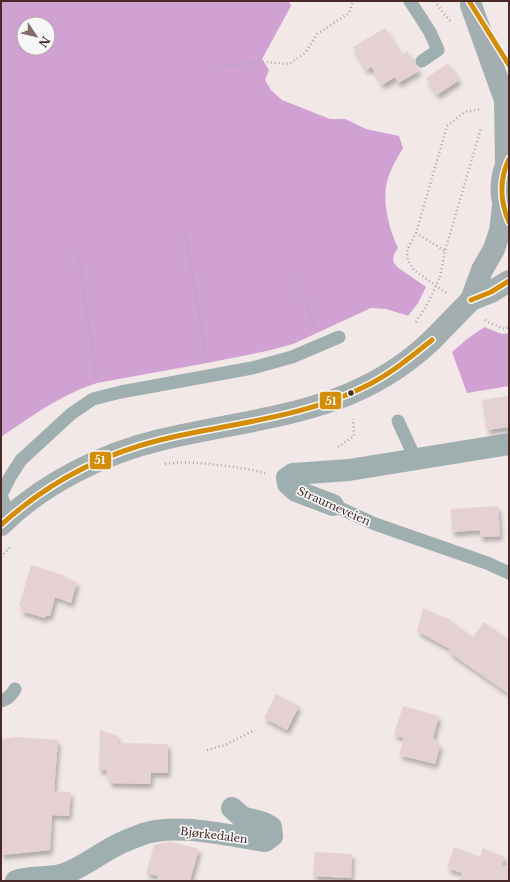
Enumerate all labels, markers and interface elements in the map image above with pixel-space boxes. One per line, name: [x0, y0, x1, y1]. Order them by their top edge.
north arrow: [16, 16, 56, 56]
text: N: [35, 33, 53, 51]
unlabelled marker: [346, 388, 356, 398]
line badge: 51: [319, 391, 342, 410]
text: 51: [325, 394, 337, 408]
line badge: 51: [89, 451, 112, 470]
text: 51: [94, 453, 106, 467]
street label: Straumeveien: [295, 484, 373, 528]
street label: Bjørkedalen: [180, 824, 249, 846]

